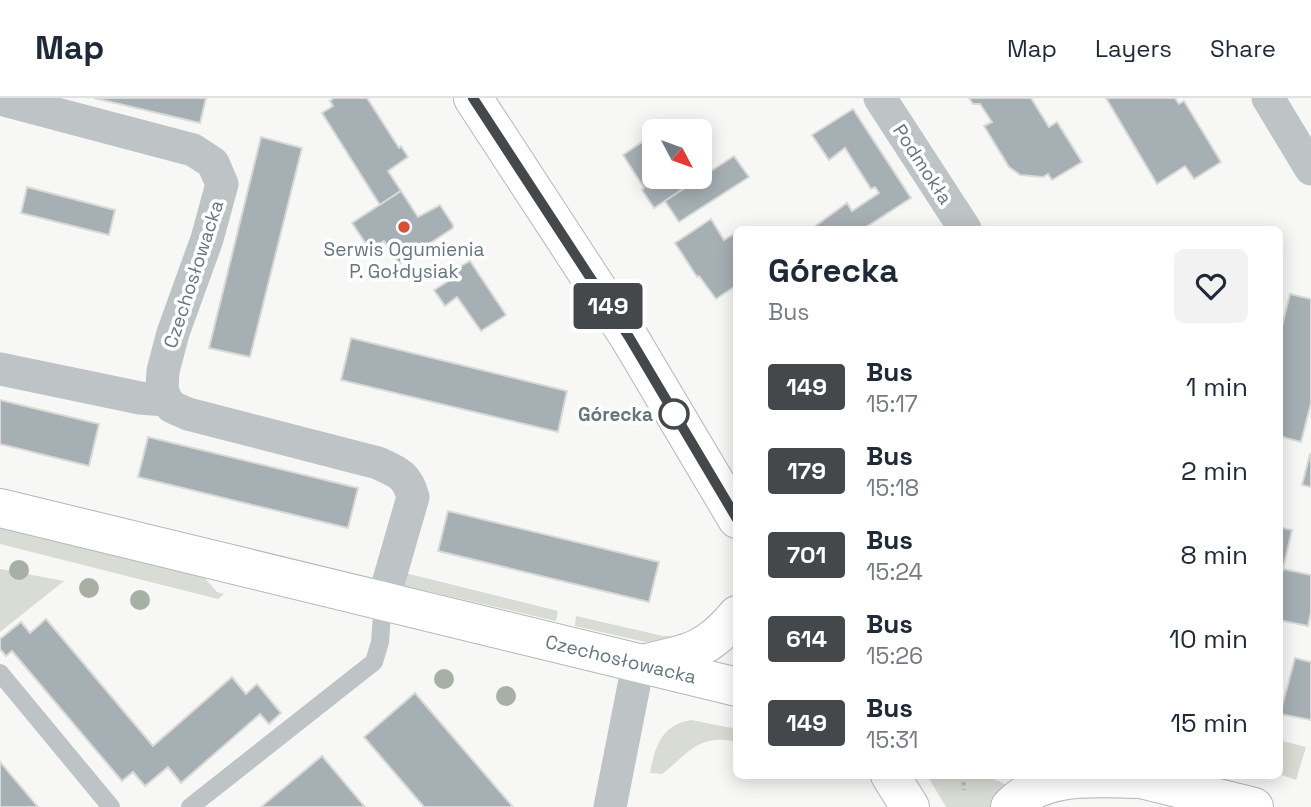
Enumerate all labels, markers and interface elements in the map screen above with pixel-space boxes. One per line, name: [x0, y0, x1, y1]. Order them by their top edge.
text: Map: [35, 27, 104, 69]
text: Map: [1007, 33, 1057, 64]
text: Layers: [1095, 33, 1172, 64]
text: Share: [1210, 33, 1276, 64]
north arrow: [642, 119, 712, 189]
map controls: [642, 119, 712, 189]
street label: Podmokła: [887, 119, 958, 209]
street label: Czechosłowacka: [158, 197, 229, 351]
marker: Serwis Ogumienia P. Gołdysiak: [396, 219, 412, 235]
place label: Serwis Ogumienia P. Gołdysiak: [324, 237, 484, 284]
button: heart: [1174, 249, 1248, 323]
text: Górecka: [768, 250, 898, 292]
line badge: 149: [568, 283, 648, 329]
text: 149: [588, 290, 628, 321]
text: Bus: [768, 297, 809, 327]
text: Bus: [866, 355, 913, 389]
text: 1 min: [1186, 370, 1248, 404]
text: 149: [786, 371, 827, 402]
text: 15:17: [866, 389, 918, 419]
marker: Górecka: [659, 399, 689, 429]
place label: Górecka: [578, 402, 653, 427]
text: Bus: [866, 439, 913, 473]
text: 2 min: [1181, 454, 1248, 488]
text: 179: [787, 455, 826, 486]
text: 15:18: [866, 473, 919, 503]
text: Bus: [866, 523, 913, 557]
text: 8 min: [1180, 538, 1248, 572]
text: 701: [787, 539, 826, 570]
text: 15:24: [866, 557, 923, 587]
text: Bus: [866, 607, 913, 641]
text: 10 min: [1169, 622, 1248, 656]
text: 614: [786, 623, 827, 654]
street label: Czechosłowacka: [543, 629, 699, 690]
text: 15:26: [866, 641, 923, 671]
text: Bus: [866, 691, 913, 725]
text: 15 min: [1170, 706, 1248, 740]
text: 149: [786, 707, 827, 738]
text: 15:31: [866, 725, 918, 755]

